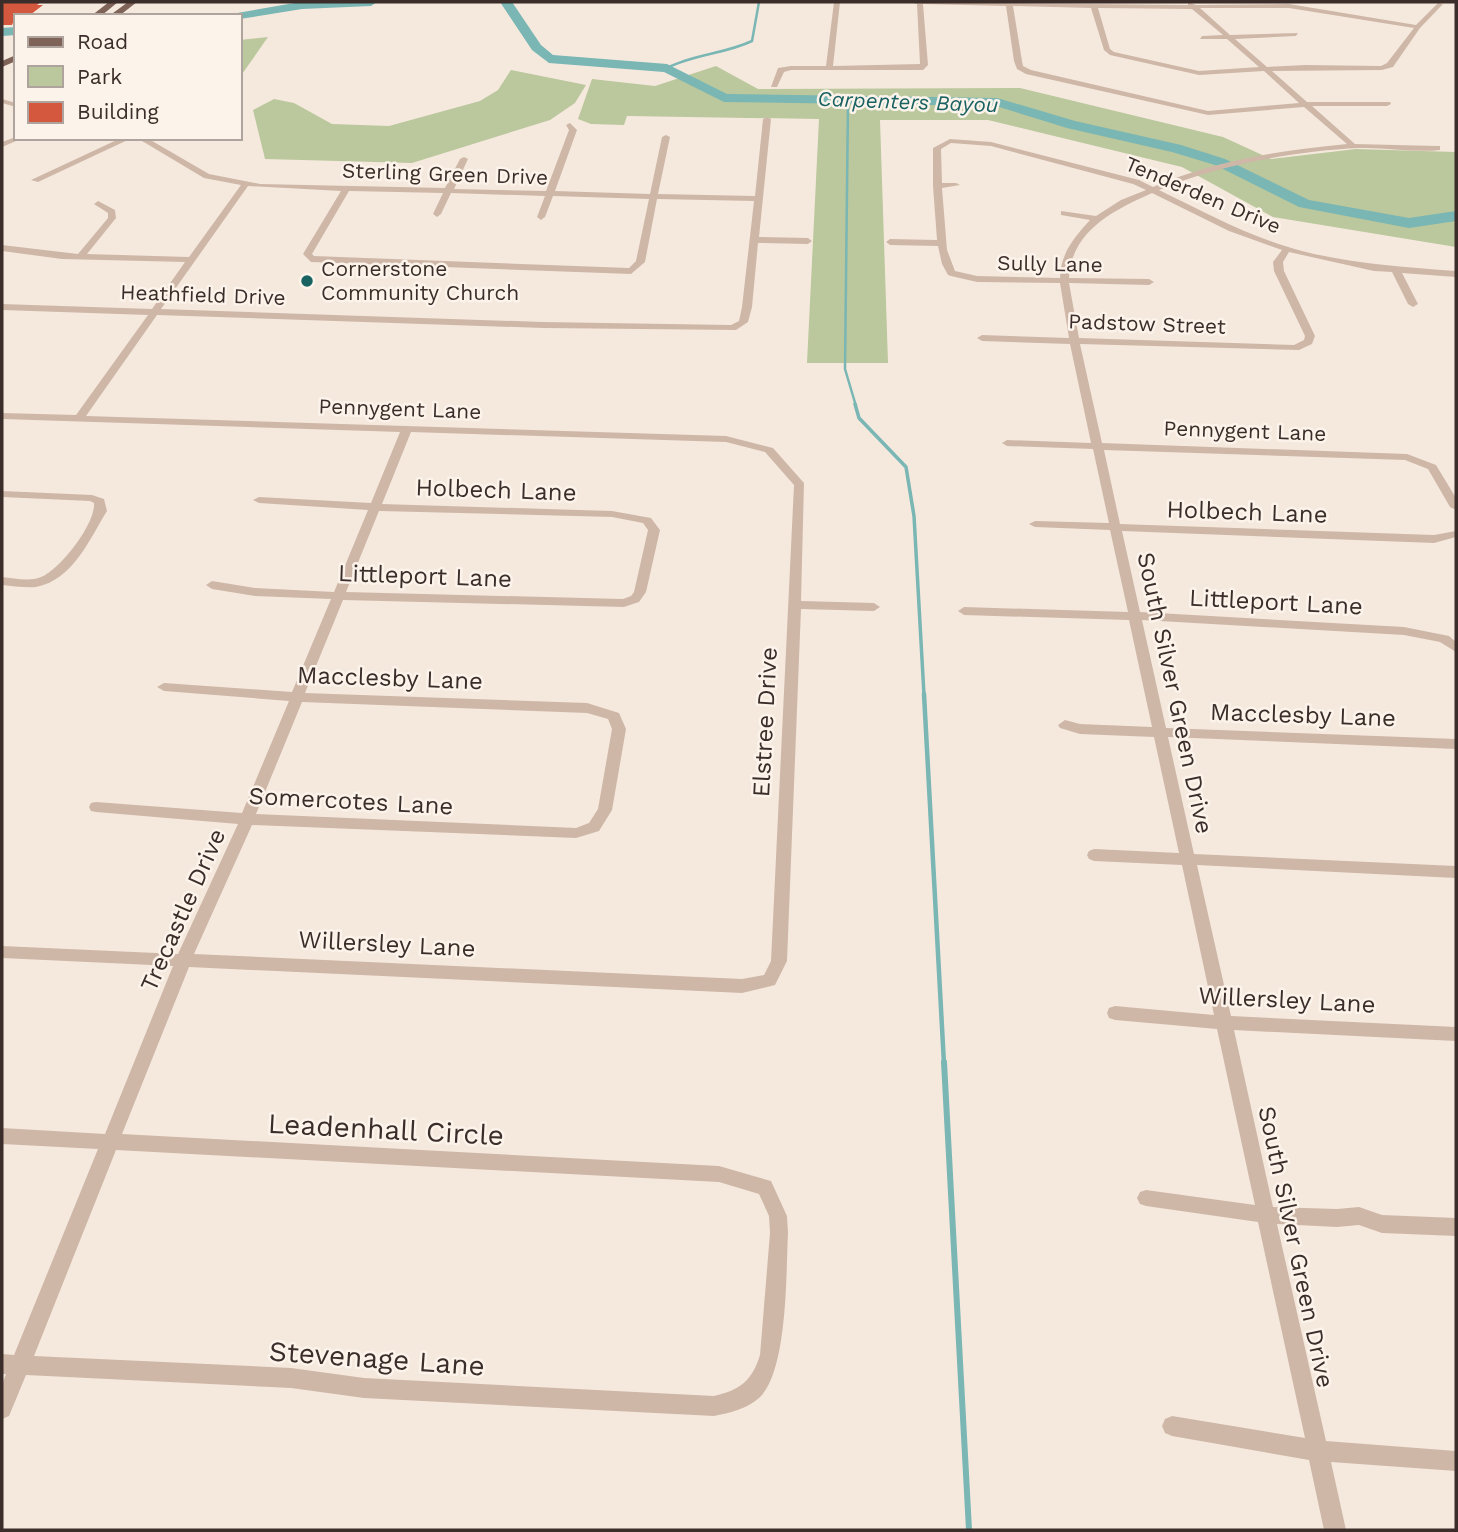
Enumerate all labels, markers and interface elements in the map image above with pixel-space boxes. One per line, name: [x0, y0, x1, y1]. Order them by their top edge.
legend: [14, 14, 242, 140]
text: Road: [77, 29, 128, 54]
text: Park: [77, 64, 122, 89]
water label: Carpenters Bayou: [817, 86, 999, 117]
text: Building: [77, 99, 159, 124]
street label: Tenderden Drive: [1122, 150, 1285, 239]
street label: Sterling Green Drive: [341, 157, 549, 190]
street label: Sully Lane: [997, 250, 1103, 277]
place label: Cornerstone Community Church: [321, 256, 519, 305]
marker: Cornerstone Community Church: [299, 273, 315, 289]
street label: Heathfield Drive: [120, 279, 286, 310]
street label: Padstow Street: [1068, 308, 1226, 339]
street label: Pennygent Lane: [318, 393, 482, 424]
street label: Pennygent Lane: [1163, 415, 1327, 446]
street label: Holbech Lane: [415, 473, 577, 507]
street label: Holbech Lane: [1166, 495, 1328, 529]
street label: South Silver Green Drive: [1131, 550, 1219, 836]
street label: Littleport Lane: [338, 559, 512, 593]
street label: Littleport Lane: [1188, 583, 1364, 621]
street label: Elstree Drive: [747, 646, 783, 798]
street label: Macclesby Lane: [297, 661, 483, 695]
street label: Macclesby Lane: [1210, 698, 1396, 732]
street label: Somercotes Lane: [248, 782, 454, 820]
street label: Trecastle Drive: [135, 824, 231, 996]
street label: Willersley Lane: [298, 925, 476, 963]
street label: Willersley Lane: [1198, 981, 1376, 1019]
street label: South Silver Green Drive: [1252, 1104, 1340, 1390]
street label: Leadenhall Circle: [267, 1107, 505, 1152]
street label: Stevenage Lane: [268, 1335, 486, 1382]

